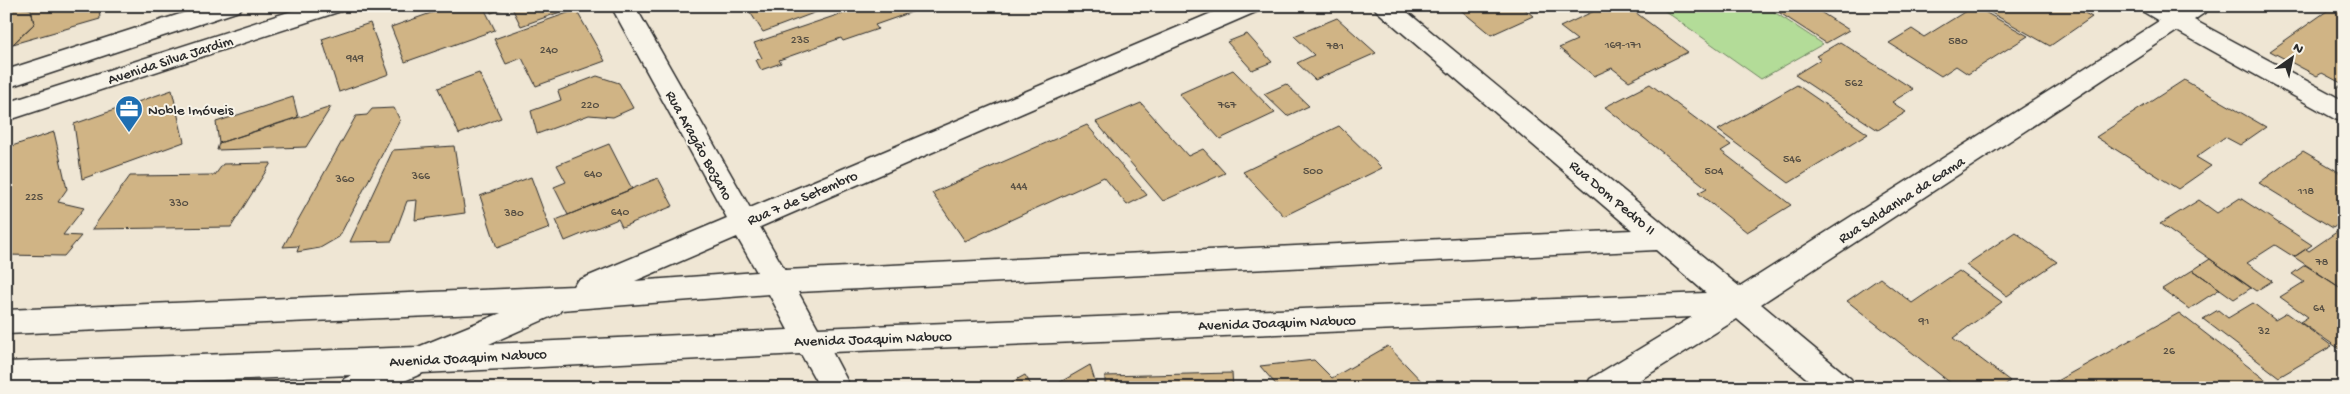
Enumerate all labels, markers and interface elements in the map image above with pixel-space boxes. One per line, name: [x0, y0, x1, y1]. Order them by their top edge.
street label: Avenida Silva Jardim: [106, 32, 236, 90]
north arrow: [2268, 32, 2318, 82]
house number: 235: [791, 34, 809, 48]
house number: 580: [1948, 35, 1968, 49]
house number: 169-171: [1604, 39, 1641, 53]
house number: 781: [1325, 40, 1344, 54]
text: N: [2289, 40, 2306, 59]
house number: 240: [540, 44, 558, 58]
house number: 949: [345, 52, 364, 66]
house number: 562: [1845, 77, 1863, 91]
street label: Rua Aragão Bozano: [661, 88, 736, 204]
office icon: Noble Imóveis: [114, 94, 144, 133]
house number: 220: [581, 99, 599, 113]
house number: 767: [1217, 99, 1237, 113]
place label: Noble Imóveis: [148, 102, 234, 120]
house number: 546: [1783, 153, 1802, 167]
street label: Rua Saldanha da Gama: [1836, 153, 1969, 248]
street label: Rua Dom Pedro II: [1565, 157, 1659, 240]
house number: 500: [1303, 165, 1323, 179]
house number: 504: [1705, 165, 1724, 179]
street label: Rua 7 de Setembro: [745, 167, 861, 230]
house number: 640: [584, 168, 602, 182]
house number: 366: [411, 170, 431, 184]
house number: 360: [334, 173, 355, 187]
house number: 444: [1010, 180, 1028, 194]
house number: 118: [2297, 185, 2315, 199]
house number: 225: [25, 191, 43, 205]
house number: 330: [168, 197, 189, 211]
house number: 640: [611, 206, 629, 220]
house number: 380: [503, 207, 524, 221]
house number: 78: [2315, 256, 2329, 270]
house number: 64: [2313, 302, 2325, 316]
street label: Avenida Joaquim Nabuco: [1198, 312, 1356, 336]
house number: 91: [1918, 315, 1930, 329]
house number: 32: [2257, 325, 2270, 339]
street label: Avenida Joaquim Nabuco: [794, 328, 952, 352]
house number: 26: [2163, 345, 2176, 359]
street label: Avenida Joaquim Nabuco: [389, 346, 548, 372]

